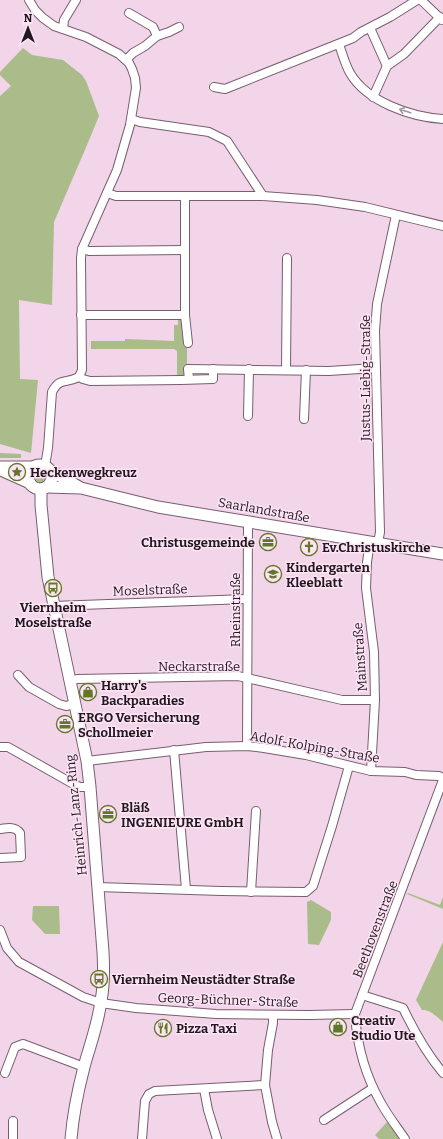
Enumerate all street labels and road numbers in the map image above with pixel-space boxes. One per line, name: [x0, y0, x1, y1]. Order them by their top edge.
street label: Justus-Liebig-Straße: [358, 315, 373, 442]
street label: Saarlandstraße: [217, 495, 311, 525]
street label: Rheinstraße: [228, 573, 243, 647]
street label: Moselstraße: [112, 581, 188, 599]
street label: Mainstraße: [350, 622, 370, 692]
street label: Neckarstraße: [158, 659, 240, 674]
street label: Adolf-Kolping-Straße: [249, 728, 381, 766]
street label: Heinrich-Lanz-Ring: [62, 754, 90, 876]
street label: Beethovenstraße: [350, 878, 400, 980]
street label: Georg-Büchner-Straße: [157, 990, 299, 1010]

